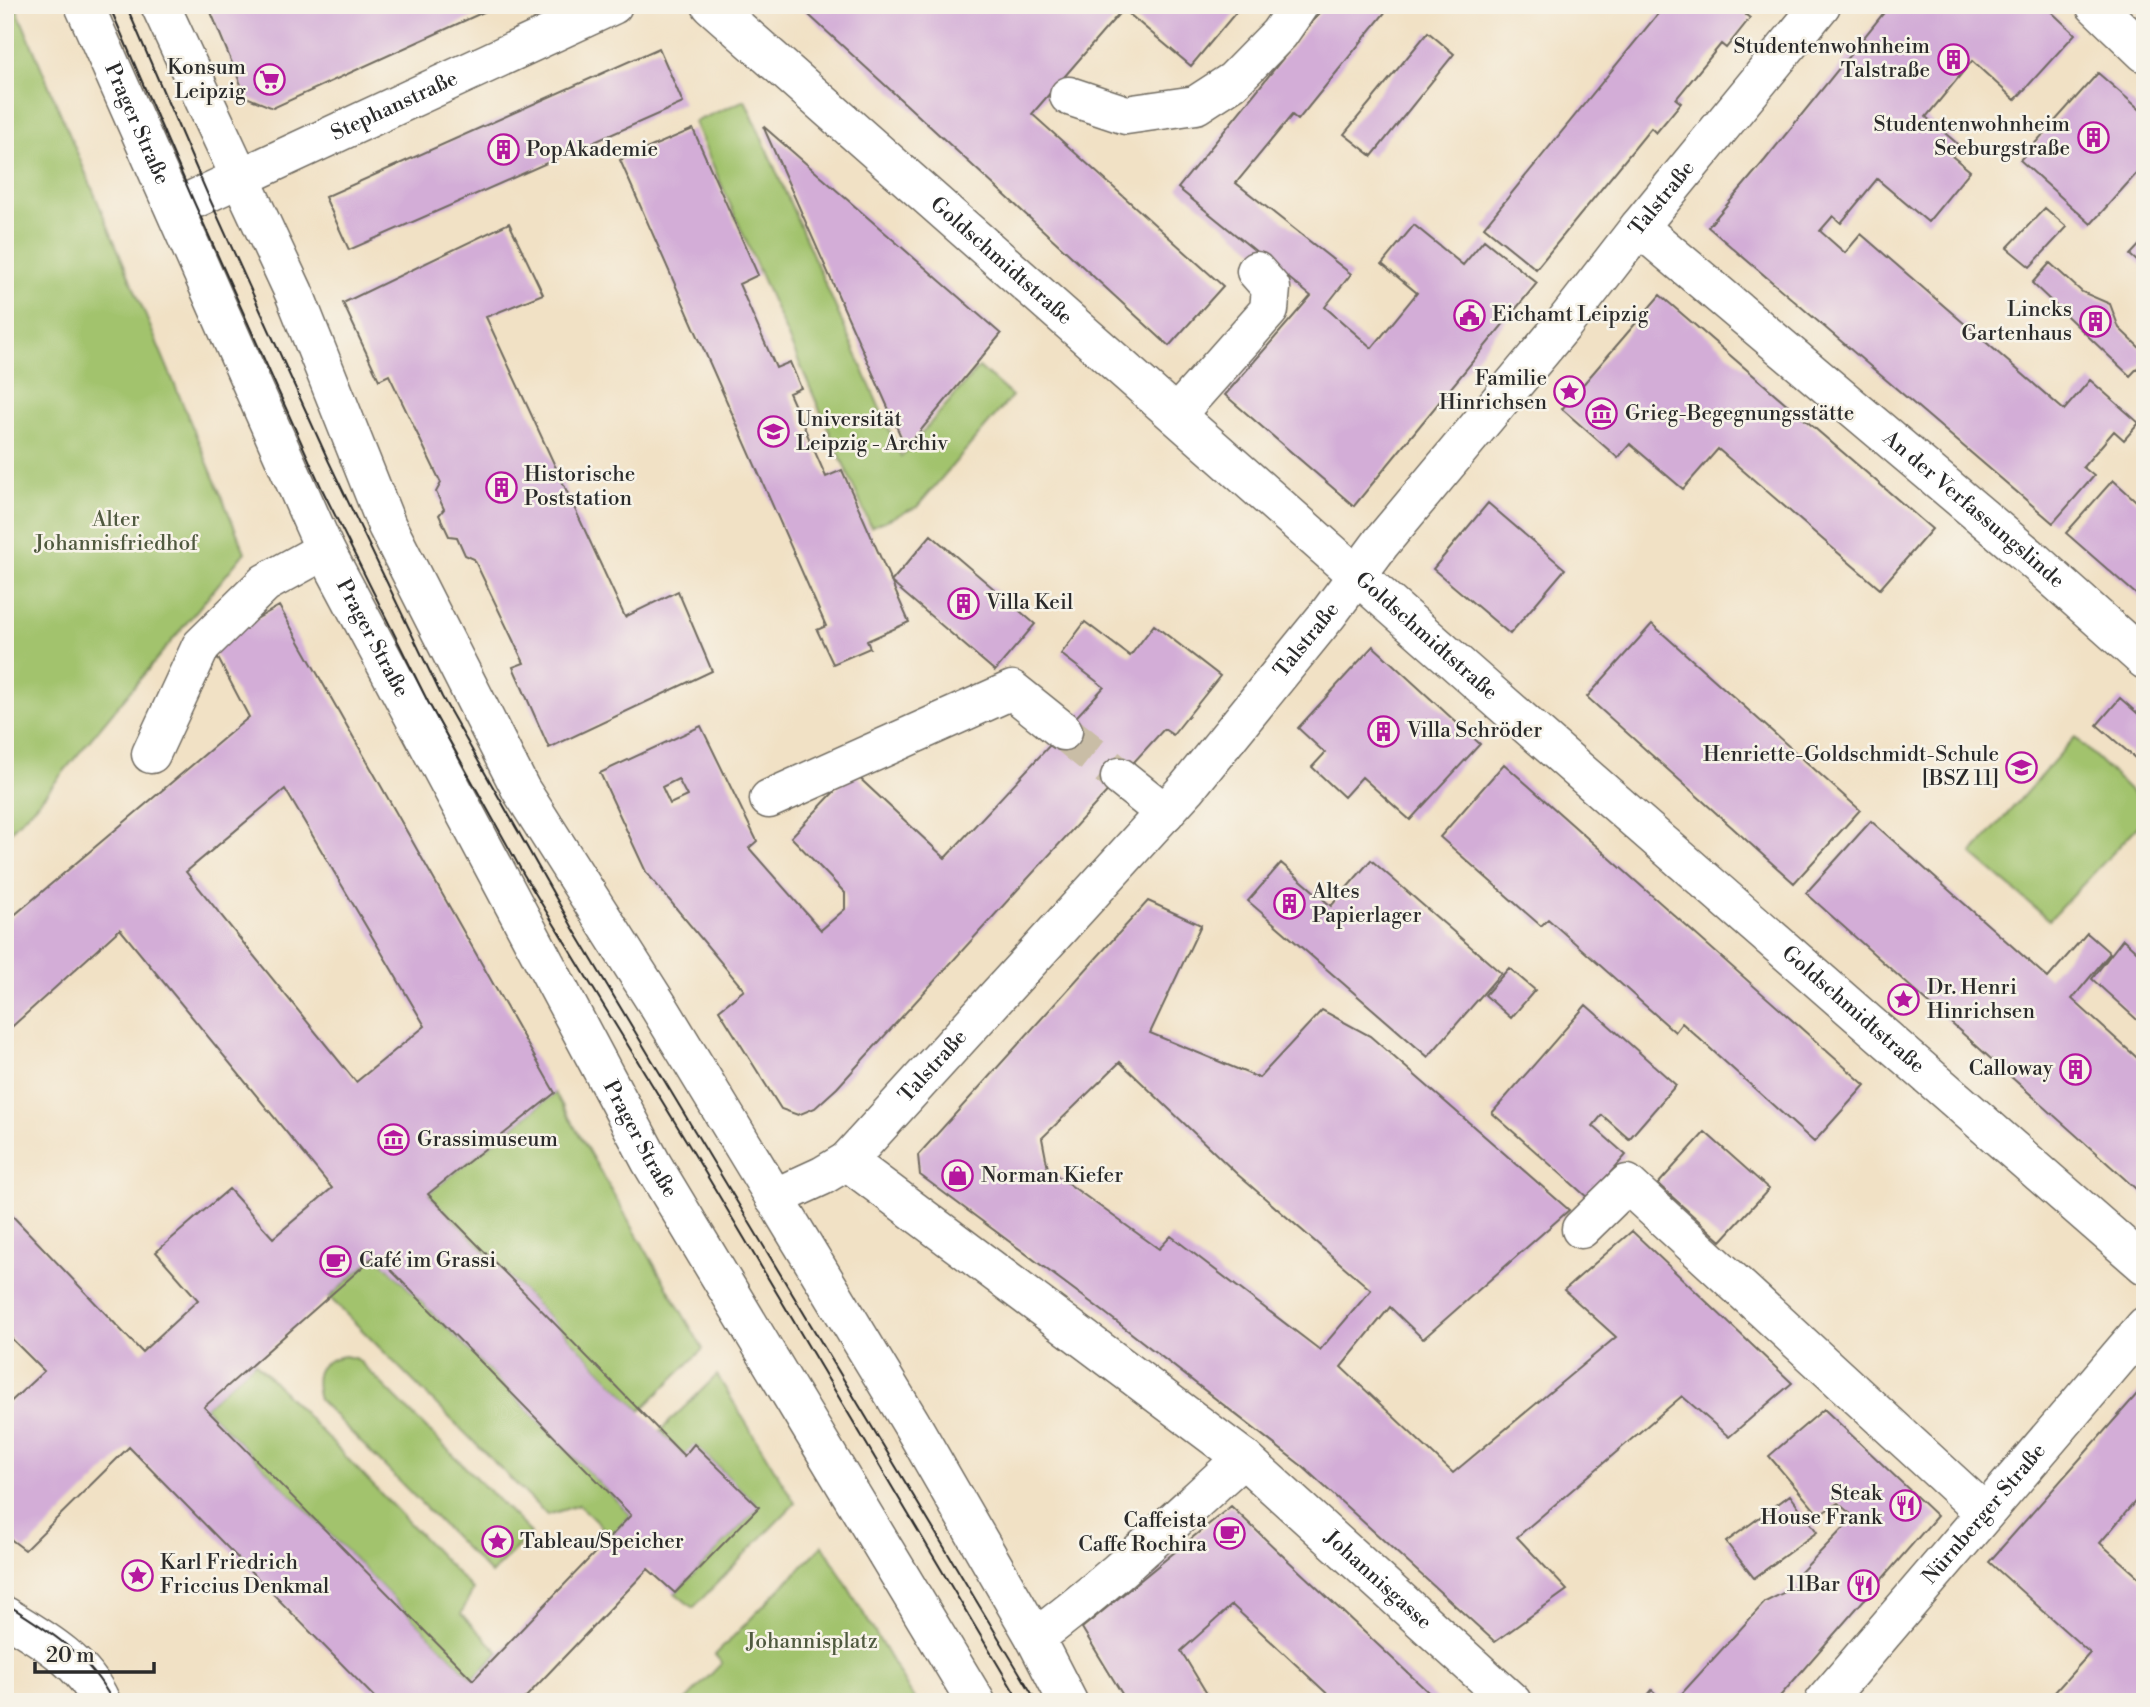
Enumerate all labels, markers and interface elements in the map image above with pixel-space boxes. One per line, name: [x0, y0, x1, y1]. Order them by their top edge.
place label: Studentenwohnheim Talstraße: [1734, 34, 1930, 84]
building icon: Studentenwohnheim Talstraße: [1936, 42, 1970, 76]
place label: Konsum Leipzig: [167, 55, 246, 105]
street label: Prager Straße: [98, 59, 175, 189]
supermarket icon: Konsum Leipzig: [252, 63, 286, 97]
street label: Stephanstraße: [327, 66, 462, 147]
place label: Studentenwohnheim Seeburgstraße: [1874, 112, 2070, 162]
building icon: Studentenwohnheim Seeburgstraße: [2076, 120, 2110, 154]
building icon: PopAkademie: [486, 133, 520, 167]
place label: PopAkademie: [526, 137, 658, 163]
street label: Talstraße: [1624, 156, 1701, 241]
street label: Goldschmidtstraße: [925, 191, 1078, 331]
place label: Lincks Gartenhaus: [1962, 297, 2072, 347]
public building icon: Eichamt Leipzig: [1452, 298, 1486, 332]
place label: Eichamt Leipzig: [1492, 302, 1649, 328]
building icon: Lincks Gartenhaus: [2078, 305, 2112, 339]
place label: Familie Hinrichsen: [1439, 366, 1547, 416]
place icon: Familie Hinrichsen: [1553, 374, 1587, 408]
museum icon: Grieg-Begegnungsstätte: [1585, 397, 1619, 431]
place label: Grieg-Begegnungsstätte: [1625, 401, 1854, 427]
place label: Universität Leipzig - Archiv: [796, 407, 949, 457]
school or university icon: Universität Leipzig - Archiv: [756, 415, 790, 449]
street label: An der Verfassungslinde: [1877, 425, 2069, 594]
place label: Historische Poststation: [524, 462, 635, 512]
building icon: Historische Poststation: [484, 470, 518, 504]
park label: Alter Johannisfriedhof: [33, 507, 199, 557]
street label: Goldschmidtstraße: [1350, 567, 1503, 706]
street label: Prager Straße: [330, 575, 414, 702]
building icon: Villa Keil: [946, 586, 980, 620]
place label: Villa Keil: [985, 590, 1073, 616]
street label: Talstraße: [1269, 598, 1345, 683]
building icon: Villa Schröder: [1367, 714, 1401, 748]
place label: Villa Schröder: [1406, 718, 1542, 744]
place label: Henriette-Goldschmidt-Schule [BSZ 11]: [1703, 742, 1999, 792]
school or university icon: Henriette-Goldschmidt-Schule [BSZ 11]: [2005, 750, 2039, 784]
place label: Altes Papierlager: [1311, 879, 1421, 929]
building icon: Altes Papierlager: [1272, 887, 1306, 921]
street label: Goldschmidtstraße: [1776, 940, 1930, 1079]
place label: Dr. Henri Hinrichsen: [1927, 975, 2035, 1025]
place icon: Dr. Henri Hinrichsen: [1887, 983, 1921, 1017]
street label: Talstraße: [894, 1025, 973, 1108]
building icon: Calloway: [2059, 1052, 2093, 1086]
place label: Calloway: [1969, 1056, 2054, 1082]
street label: Prager Straße: [597, 1076, 683, 1203]
museum icon: Grassimuseum: [377, 1123, 411, 1157]
place label: Grassimuseum: [417, 1127, 558, 1153]
shop icon: Norman Kiefer: [941, 1159, 975, 1193]
place label: Norman Kiefer: [981, 1163, 1123, 1189]
cafe icon: Café im Grassi: [319, 1244, 353, 1278]
place label: Café im Grassi: [359, 1248, 496, 1274]
street label: Nürnberger Straße: [1917, 1438, 2052, 1590]
place label: Steak House Frank: [1761, 1481, 1883, 1531]
restaurant icon: Steak House Frank: [1888, 1489, 1922, 1523]
place label: Caffeista Caffe Rochira: [1078, 1508, 1207, 1558]
cafe icon: Caffeista Caffe Rochira: [1213, 1516, 1247, 1550]
street label: Johannisgasse: [1318, 1524, 1437, 1636]
place icon: Tableau/Speicher: [480, 1525, 514, 1559]
place label: Tableau/Speicher: [520, 1529, 684, 1555]
place label: Karl Friedrich Friccius Denkmal: [160, 1550, 329, 1600]
place icon: Karl Friedrich Friccius Denkmal: [120, 1558, 154, 1592]
restaurant icon: 11Bar: [1846, 1568, 1880, 1602]
place label: 11Bar: [1787, 1572, 1840, 1598]
park label: Johannisplatz: [745, 1629, 878, 1655]
scale bar: [35, 1630, 154, 1674]
text: 20 m: [46, 1643, 95, 1669]

